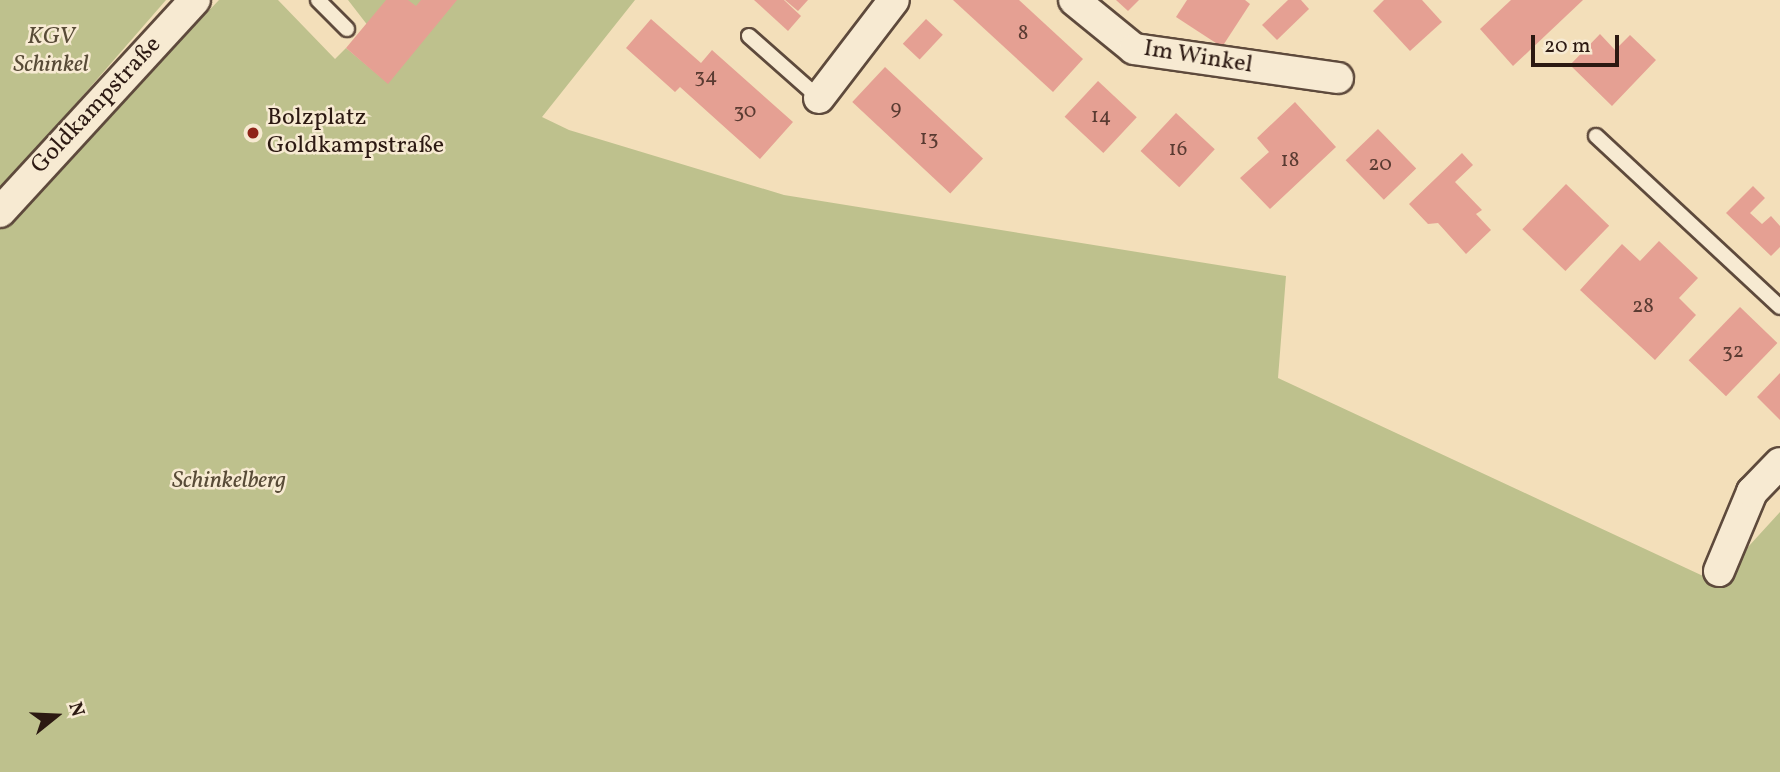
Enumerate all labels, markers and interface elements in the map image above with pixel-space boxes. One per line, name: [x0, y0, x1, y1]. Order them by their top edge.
house number: 8: [1018, 21, 1028, 47]
scale bar: [1535, 21, 1622, 65]
park label: KGV Schinkel: [13, 24, 89, 80]
street label: Goldkampstraße: [26, 31, 168, 181]
text: 20 m: [1544, 32, 1590, 61]
street label: Im Winkel: [1141, 35, 1255, 81]
house number: 34: [694, 64, 718, 90]
house number: 9: [891, 96, 901, 122]
house number: 30: [734, 99, 756, 125]
house number: 14: [1091, 104, 1111, 130]
place label: Bolzplatz Goldkampstraße: [267, 105, 444, 161]
marker: Bolzplatz Goldkampstraße: [245, 125, 261, 141]
house number: 13: [920, 126, 938, 152]
house number: 16: [1169, 137, 1187, 163]
house number: 18: [1281, 148, 1299, 174]
house number: 20: [1368, 152, 1392, 178]
house number: 28: [1632, 294, 1654, 320]
house number: 32: [1722, 339, 1744, 365]
park label: Schinkelberg: [172, 468, 286, 496]
north arrow: [21, 681, 91, 751]
text: N: [61, 699, 90, 720]

